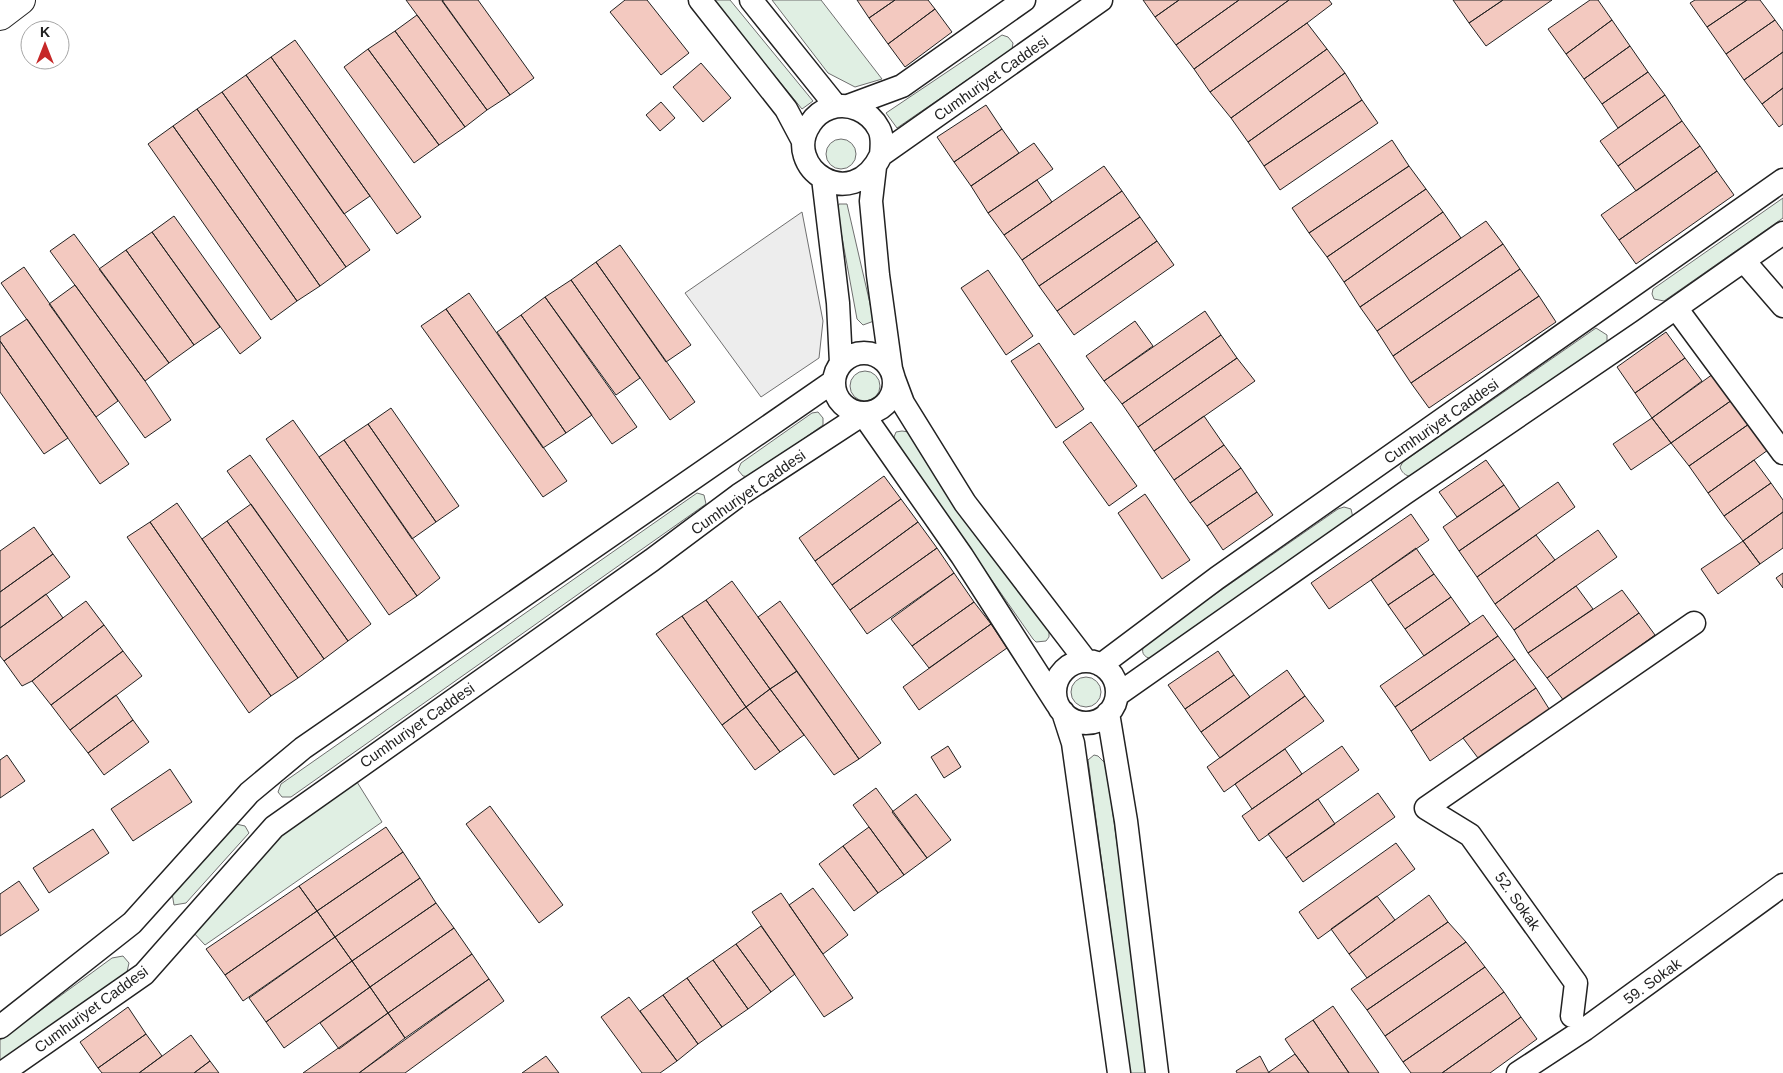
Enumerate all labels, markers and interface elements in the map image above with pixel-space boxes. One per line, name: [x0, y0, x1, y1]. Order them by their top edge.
north arrow: [20, 20, 70, 70]
text: K: [40, 24, 50, 40]
street label: Cumhuriyet Caddesi: [930, 32, 1052, 124]
street label: Cumhuriyet Caddesi: [1380, 375, 1502, 467]
street label: Cumhuriyet Caddesi: [687, 446, 809, 538]
street label: Cumhuriyet Caddesi: [356, 679, 478, 771]
street label: 52. Sokak: [1492, 869, 1544, 934]
street label: 59. Sokak: [1620, 954, 1684, 1007]
street label: Cumhuriyet Caddesi: [31, 962, 151, 1056]

